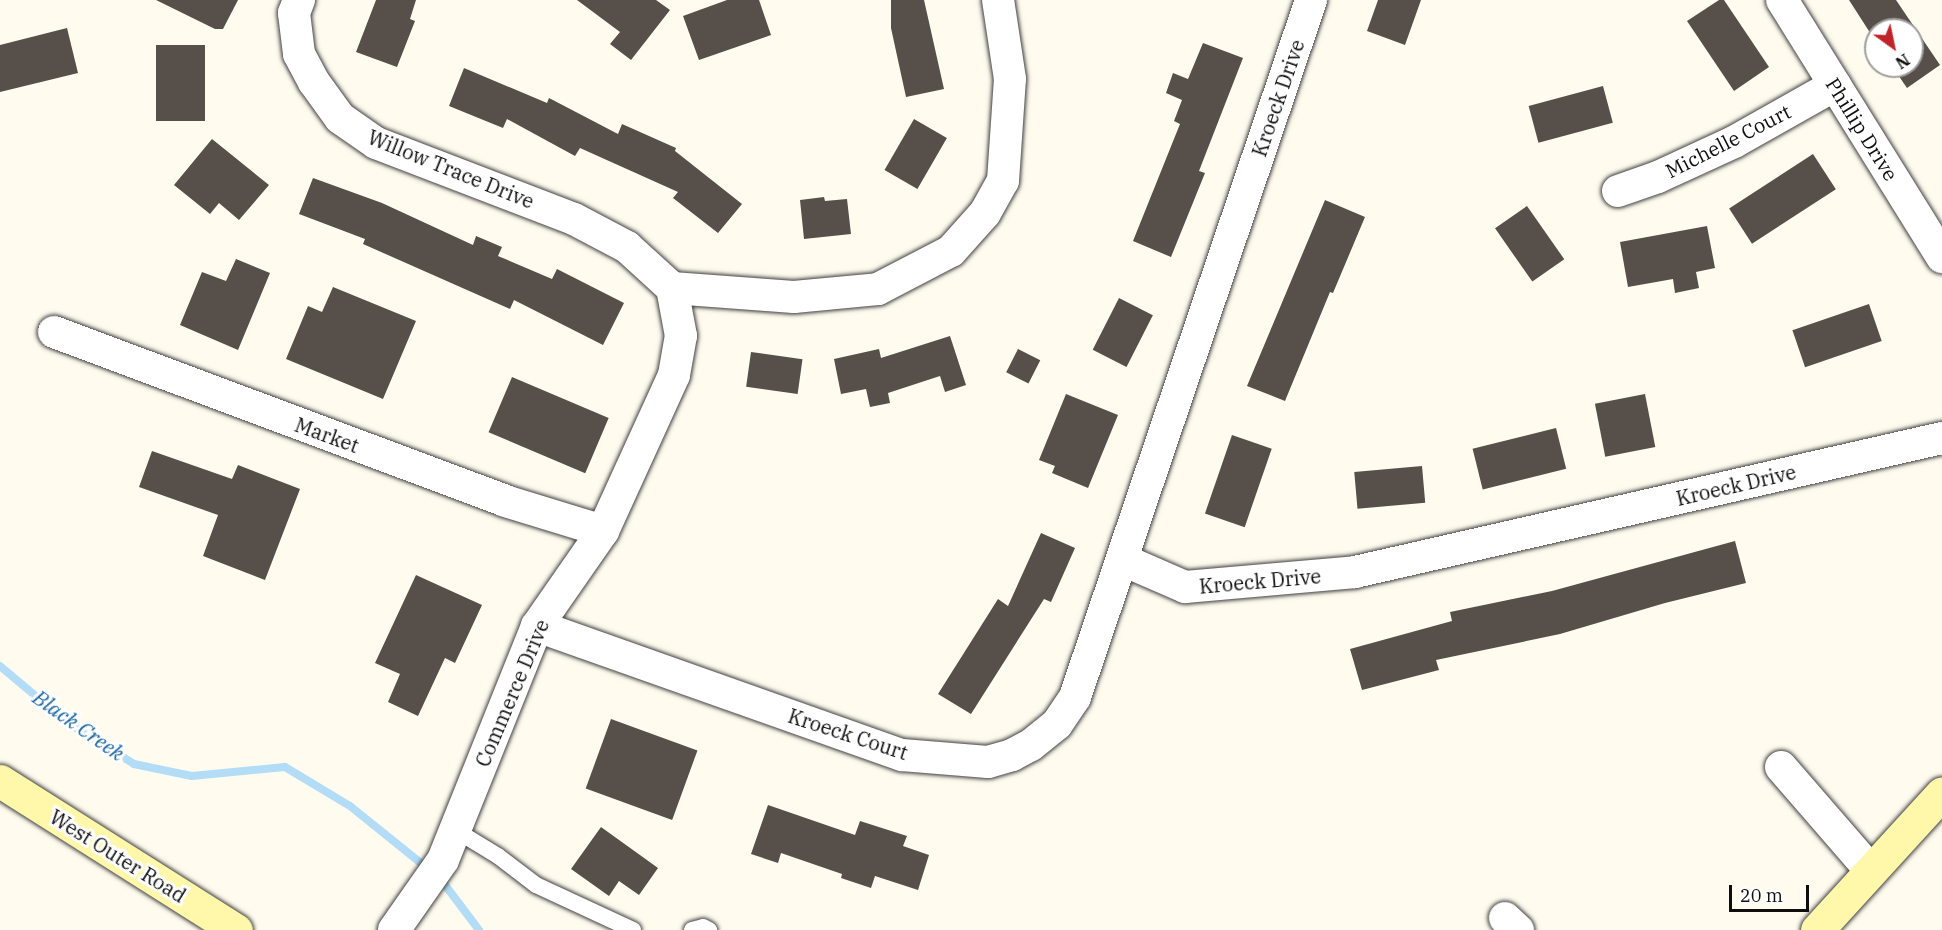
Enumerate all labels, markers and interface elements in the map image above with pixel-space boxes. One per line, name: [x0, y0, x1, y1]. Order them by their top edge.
north arrow: [1864, 18, 1924, 78]
street label: Kroeck Drive: [1247, 36, 1309, 160]
text: N: [1892, 50, 1913, 73]
street label: Phillip Drive: [1821, 73, 1903, 185]
street label: Michelle Court: [1661, 99, 1795, 183]
street label: Willow Trace Drive: [364, 125, 538, 213]
street label: Market: [292, 412, 362, 458]
street label: Kroeck Drive: [1674, 460, 1798, 510]
street label: Kroeck Drive: [1198, 564, 1322, 598]
street label: Commerce Drive: [470, 616, 554, 770]
water label: Black Creek: [28, 684, 130, 766]
street label: Kroeck Court: [785, 703, 911, 765]
street label: West Outer Road: [45, 804, 191, 908]
scale bar: [1732, 873, 1812, 911]
text: 20 m: [1740, 884, 1783, 907]

